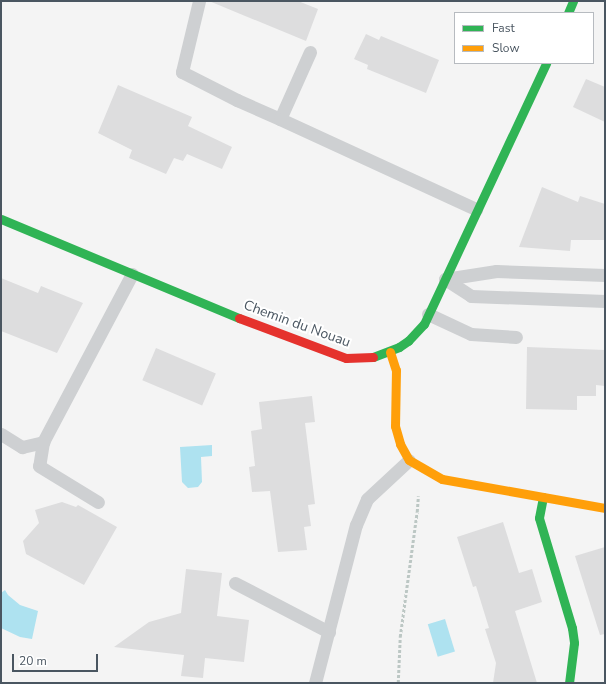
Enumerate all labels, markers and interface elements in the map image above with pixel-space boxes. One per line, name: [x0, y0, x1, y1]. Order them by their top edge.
legend: [454, 12, 594, 64]
text: Fast: [492, 20, 515, 36]
text: Slow: [492, 40, 520, 56]
street label: Chemin du Nouau: [241, 297, 353, 351]
scale bar: [14, 646, 100, 672]
text: 20 m: [19, 653, 47, 669]

